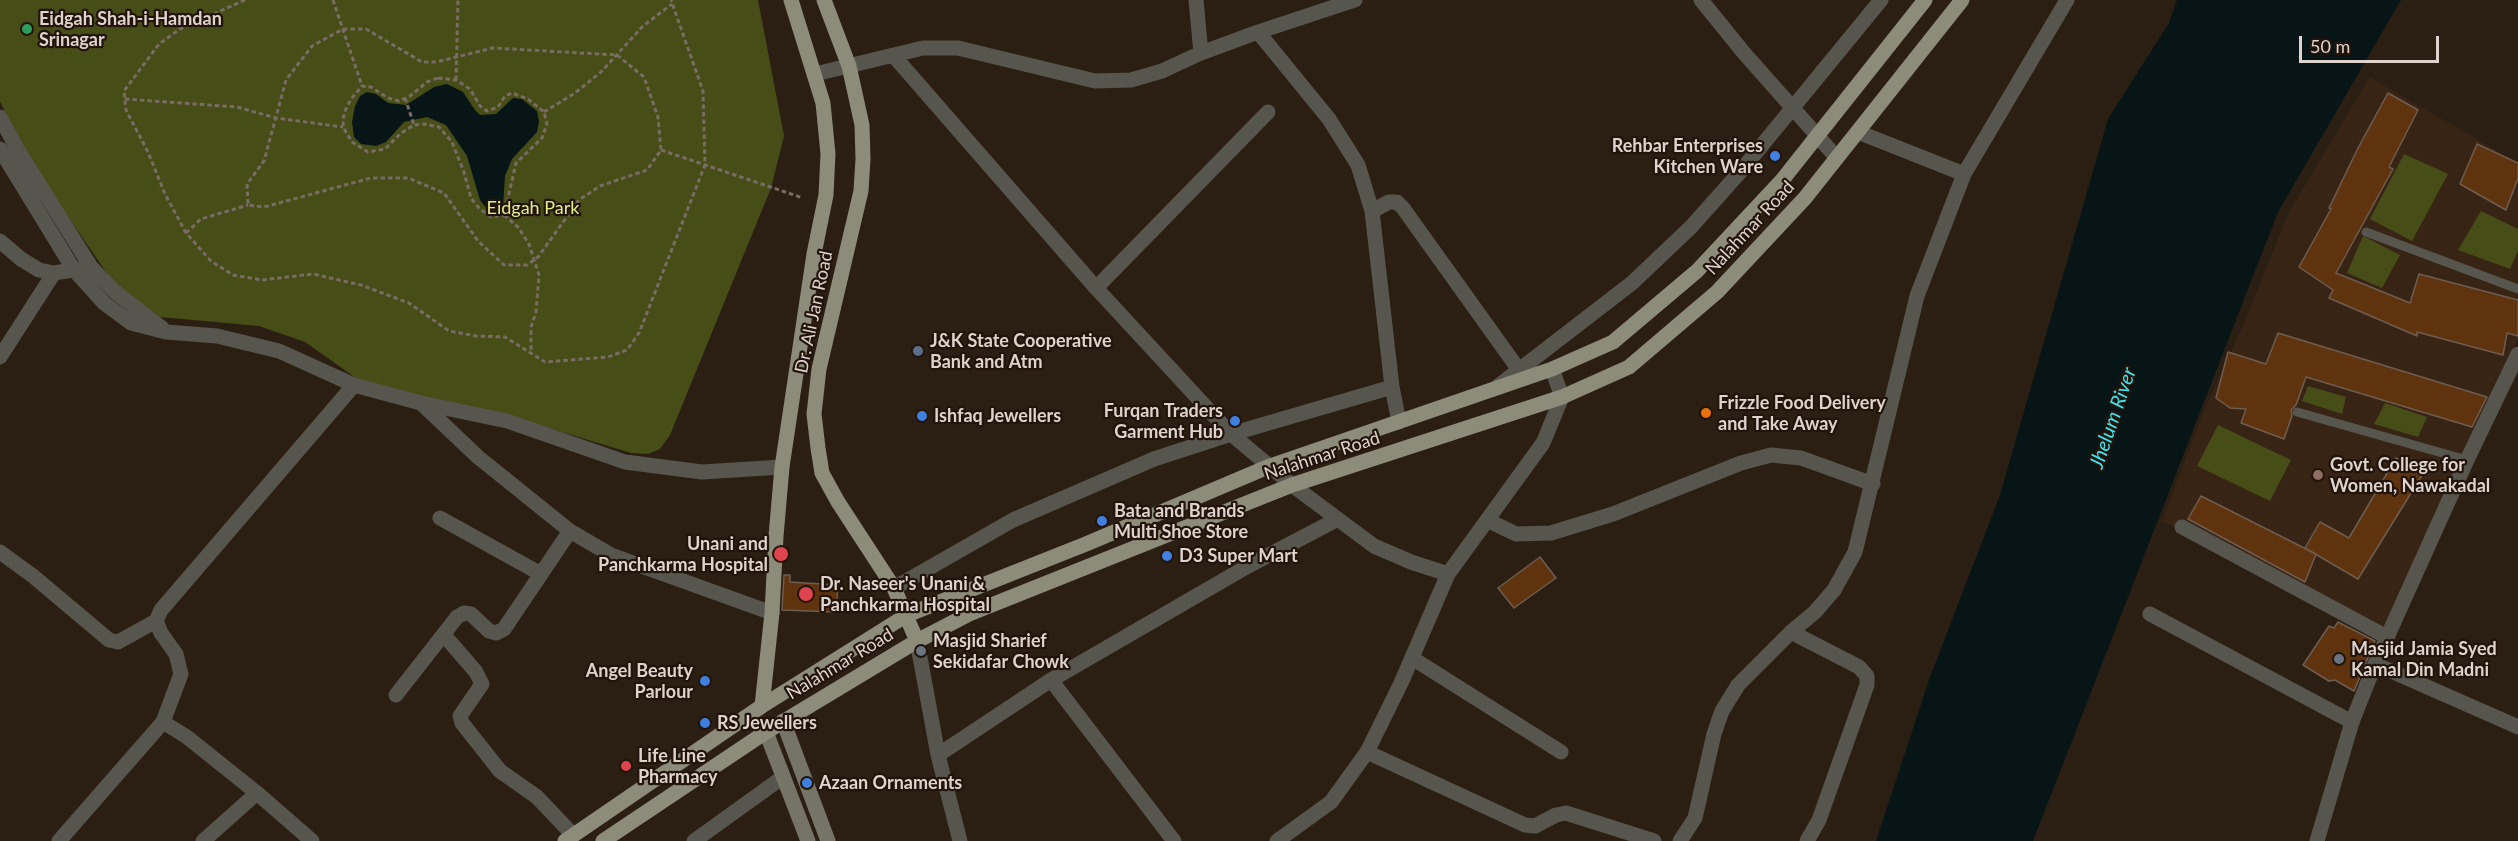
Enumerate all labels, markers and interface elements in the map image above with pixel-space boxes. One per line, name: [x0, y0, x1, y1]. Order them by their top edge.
place label: Eidgah Shah-i-Hamdan Srinagar: [39, 8, 222, 50]
marker: Eidgah Shah-i-Hamdan Srinagar: [20, 22, 34, 36]
scale bar: [2302, 24, 2442, 62]
text: 50 m: [2310, 35, 2350, 57]
place label: Rehbar Enterprises Kitchen Ware: [1612, 135, 1763, 178]
marker: Rehbar Enterprises Kitchen Ware: [1768, 149, 1782, 163]
street label: Nalahmar Road: [1701, 177, 1799, 279]
park label: Eidgah Park: [487, 197, 579, 219]
street label: Dr. Ali Jan Road: [791, 249, 837, 375]
place label: J&K State Cooperative Bank and Atm: [930, 330, 1112, 372]
marker: J&K State Cooperative Bank and Atm: [911, 344, 925, 358]
water label: Jhelum River: [2084, 364, 2142, 472]
place label: Frizzle Food Delivery and Take Away: [1718, 392, 1886, 434]
place label: Furqan Traders Garment Hub: [1104, 400, 1223, 442]
place label: Ishfaq Jewellers: [934, 405, 1061, 427]
marker: Frizzle Food Delivery and Take Away: [1699, 406, 1713, 420]
marker: Ishfaq Jewellers: [915, 409, 929, 423]
marker: Furqan Traders Garment Hub: [1228, 414, 1242, 428]
street label: Nalahmar Road: [1261, 427, 1383, 485]
place label: Govt. College for Women, Nawakadal: [2330, 454, 2490, 496]
marker: Govt. College for Women, Nawakadal: [2311, 468, 2325, 482]
place label: Bata and Brands Multi Shoe Store: [1114, 500, 1248, 542]
marker: Bata and Brands Multi Shoe Store: [1095, 514, 1109, 528]
place label: Unani and Panchkarma Hospital: [598, 533, 768, 576]
marker: Unani and Panchkarma Hospital: [772, 545, 790, 563]
place label: D3 Super Mart: [1179, 545, 1298, 567]
marker: D3 Super Mart: [1160, 549, 1174, 563]
place label: Dr. Naseer's Unani & Panchkarma Hospital: [820, 573, 990, 616]
marker: Dr. Naseer's Unani & Panchkarma Hospital: [797, 585, 815, 603]
street label: Nalahmar Road: [783, 624, 897, 704]
place label: Masjid Sharief Sekidafar Chowk: [933, 630, 1069, 672]
place label: Masjid Jamia Syed Kamal Din Madni: [2351, 638, 2497, 680]
marker: Masjid Sharief Sekidafar Chowk: [914, 644, 928, 658]
marker: Masjid Jamia Syed Kamal Din Madni: [2332, 652, 2346, 666]
place label: Angel Beauty Parlour: [586, 660, 693, 702]
marker: Angel Beauty Parlour: [698, 674, 712, 688]
place label: RS Jewellers: [717, 712, 817, 734]
marker: RS Jewellers: [698, 716, 712, 730]
place label: Life Line Pharmacy: [638, 745, 717, 788]
marker: Life Line Pharmacy: [619, 759, 633, 773]
place label: Azaan Ornaments: [819, 772, 962, 794]
marker: Azaan Ornaments: [800, 776, 814, 790]

